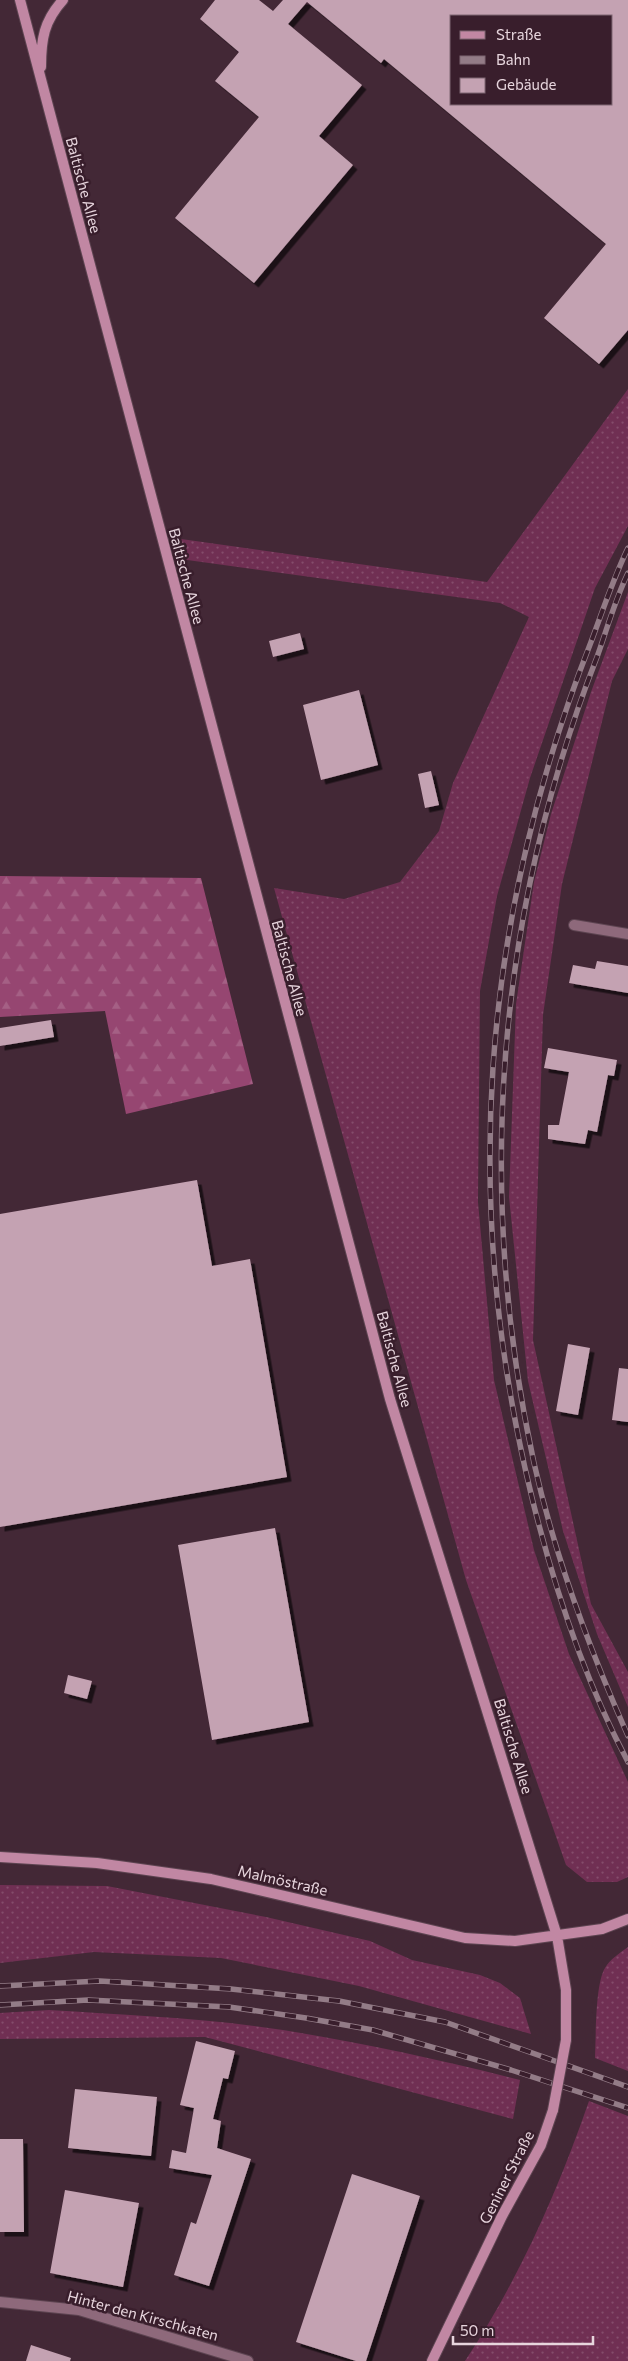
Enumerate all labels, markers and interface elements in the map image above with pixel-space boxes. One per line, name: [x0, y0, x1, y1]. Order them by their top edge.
legend: [450, 15, 613, 105]
text: Straße: [496, 25, 542, 43]
text: Bahn: [496, 50, 531, 68]
text: Gebäude: [496, 75, 557, 93]
street label: Baltische Allee: [63, 135, 105, 235]
street label: Baltische Allee: [166, 526, 208, 626]
street label: Baltische Allee: [269, 918, 311, 1018]
street label: Baltische Allee: [374, 1309, 416, 1409]
street label: Baltische Allee: [491, 1696, 537, 1796]
street label: Malmöstraße: [236, 1861, 330, 1899]
street label: Geniner Straße: [475, 2127, 537, 2227]
street label: Hinter den Kirschkaten: [66, 2286, 220, 2344]
scale bar: [453, 2314, 593, 2346]
text: 50 m: [460, 2321, 494, 2339]

